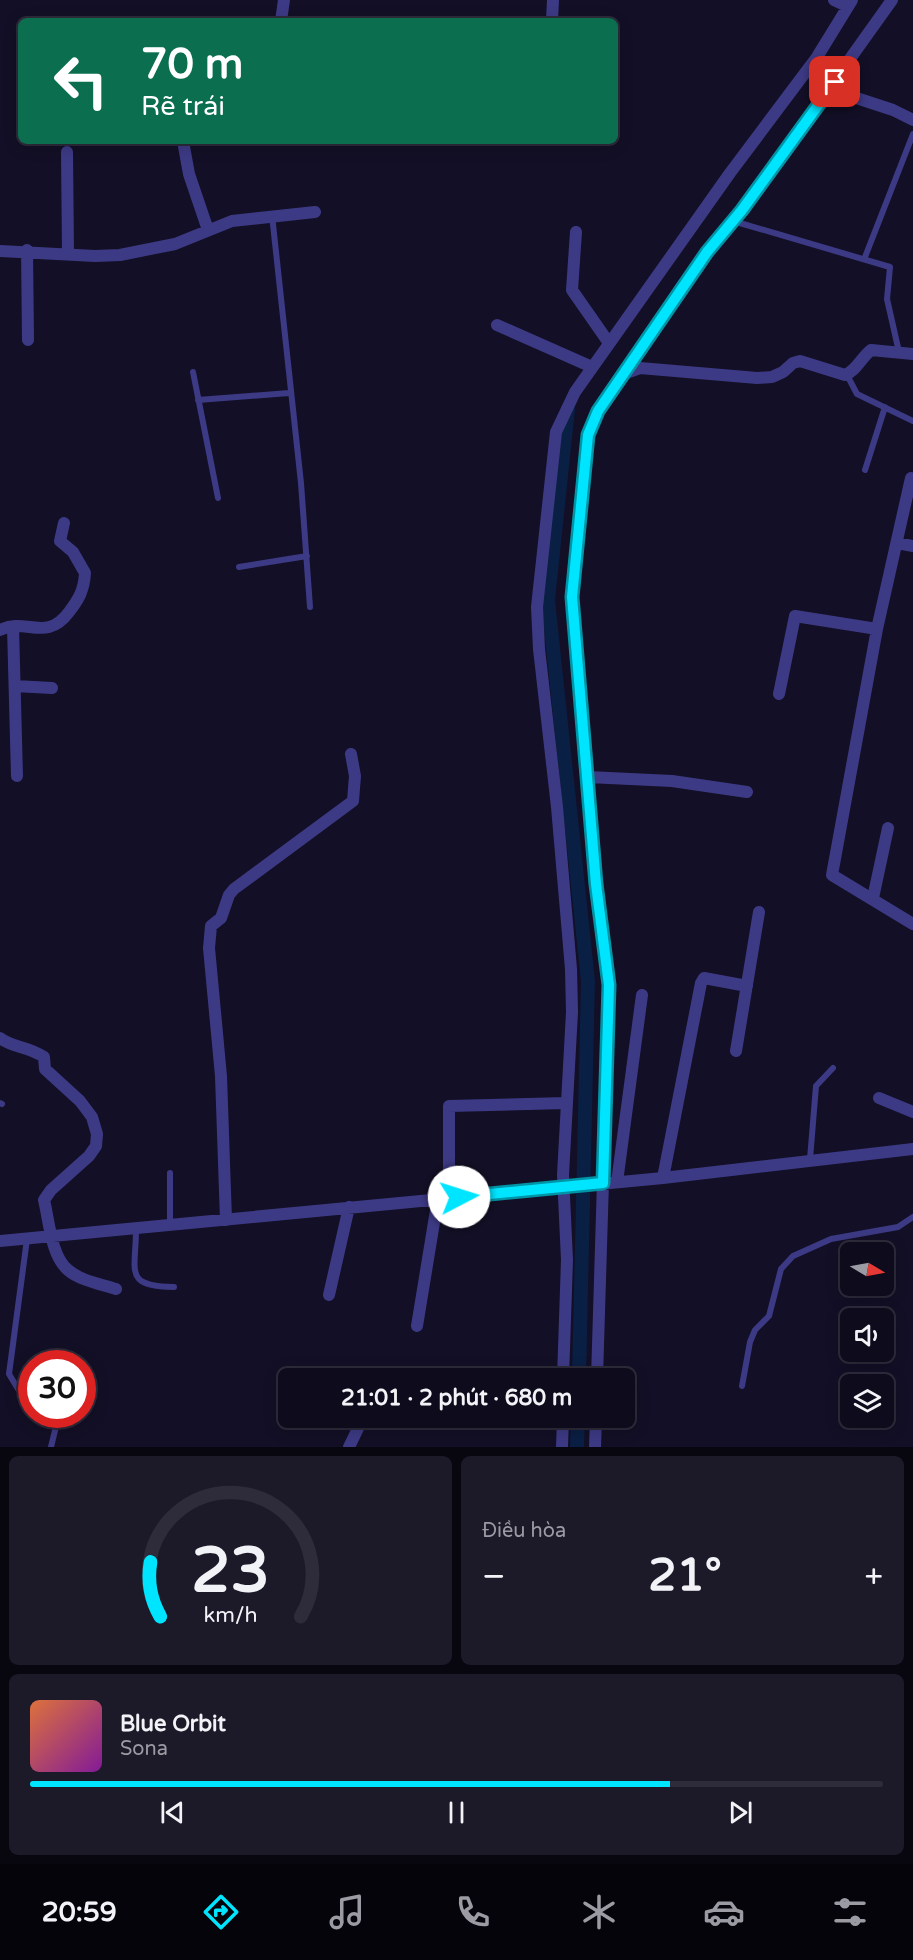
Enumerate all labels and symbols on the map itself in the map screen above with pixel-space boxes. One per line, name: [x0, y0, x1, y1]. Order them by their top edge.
pin: [809, 56, 860, 107]
position arrow: [427, 1165, 491, 1229]
north arrow: [840, 1242, 894, 1296]
speed limit sign: 30: [18, 1350, 96, 1428]

